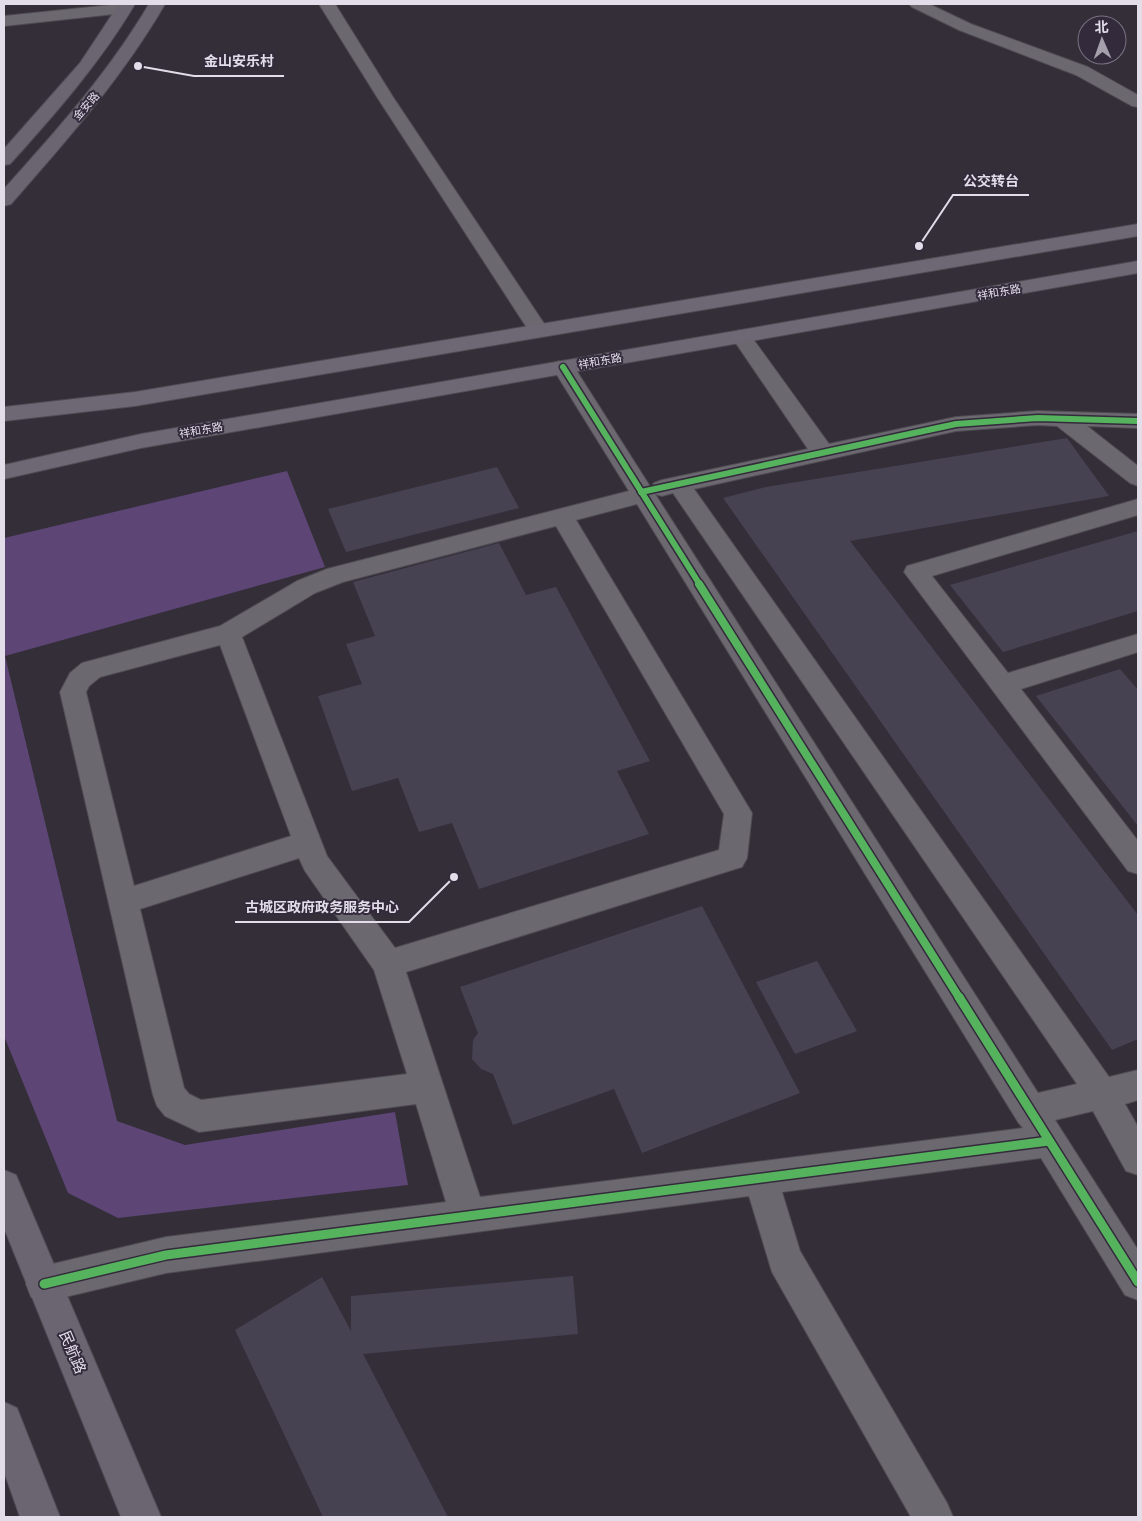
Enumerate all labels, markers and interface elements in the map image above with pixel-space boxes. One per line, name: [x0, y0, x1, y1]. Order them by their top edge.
north arrow: [1077, 15, 1127, 65]
text: 北: [1094, 18, 1109, 36]
callout: 金山安乐村: [194, 47, 284, 76]
text: 金山安乐村: [204, 52, 274, 70]
street label: 金安路: [70, 89, 102, 123]
callout: 公交转台: [953, 166, 1029, 195]
text: 公交转台: [963, 172, 1019, 190]
street label: 祥和东路: [976, 281, 1022, 303]
street label: 祥和东路: [577, 350, 623, 372]
street label: 祥和东路: [178, 419, 224, 441]
callout: 古城区政府政务服务中心: [235, 893, 409, 922]
text: 古城区政府政务服务中心: [245, 898, 399, 916]
street label: 民航路: [55, 1328, 91, 1376]

